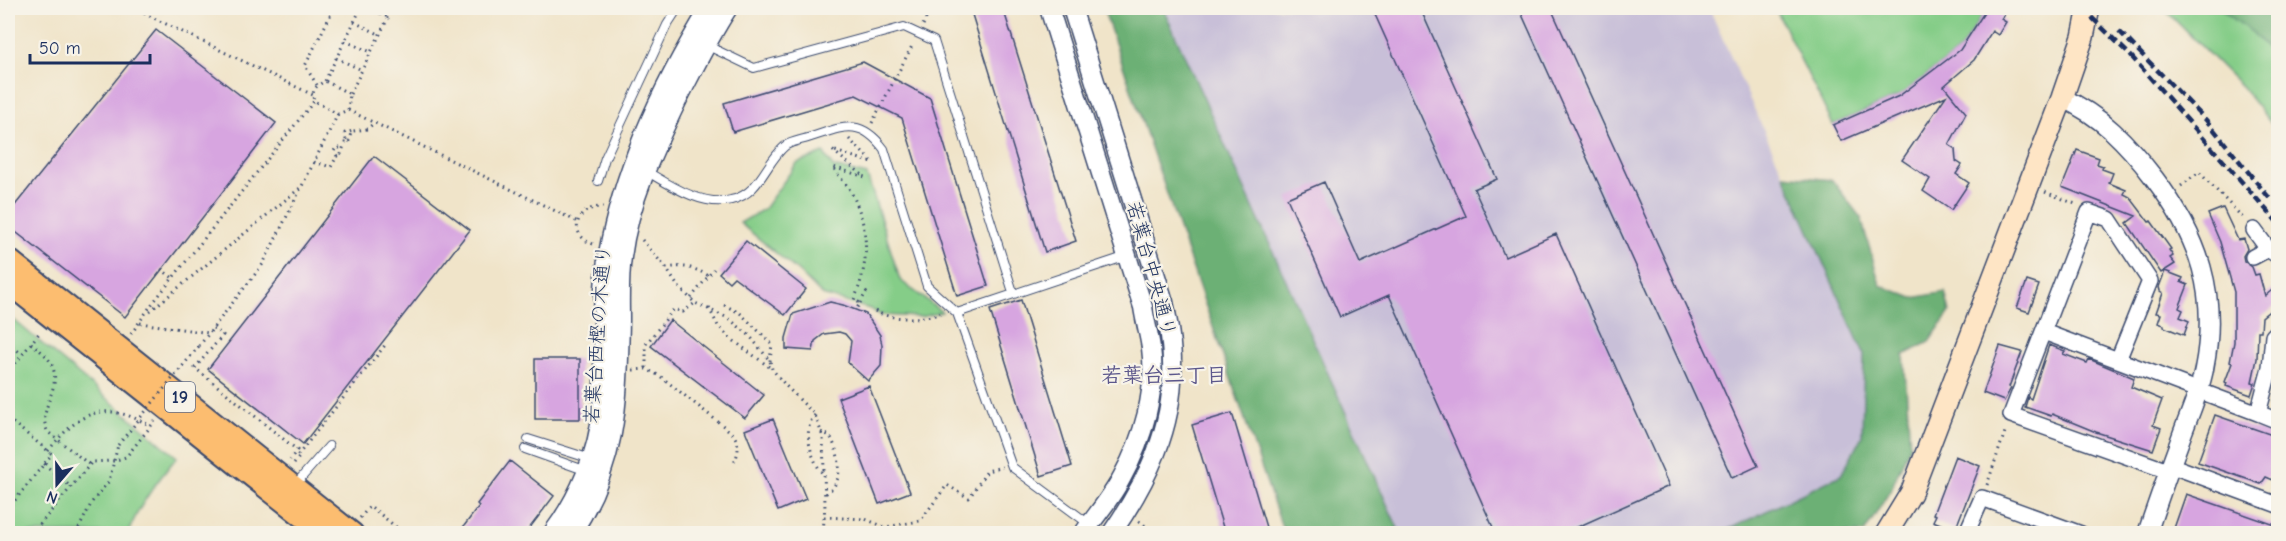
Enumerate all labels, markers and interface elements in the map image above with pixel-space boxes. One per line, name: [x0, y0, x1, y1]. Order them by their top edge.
scale bar: [30, 27, 150, 65]
text: 50 m: [39, 38, 81, 59]
street label: 若葉台中央通り: [1122, 199, 1181, 340]
street label: 若葉台西樫の木通り: [580, 243, 615, 425]
district label: 若葉台三丁目: [1101, 363, 1227, 387]
road number: 19: [165, 382, 195, 412]
north arrow: [27, 454, 87, 514]
text: N: [44, 487, 60, 507]

